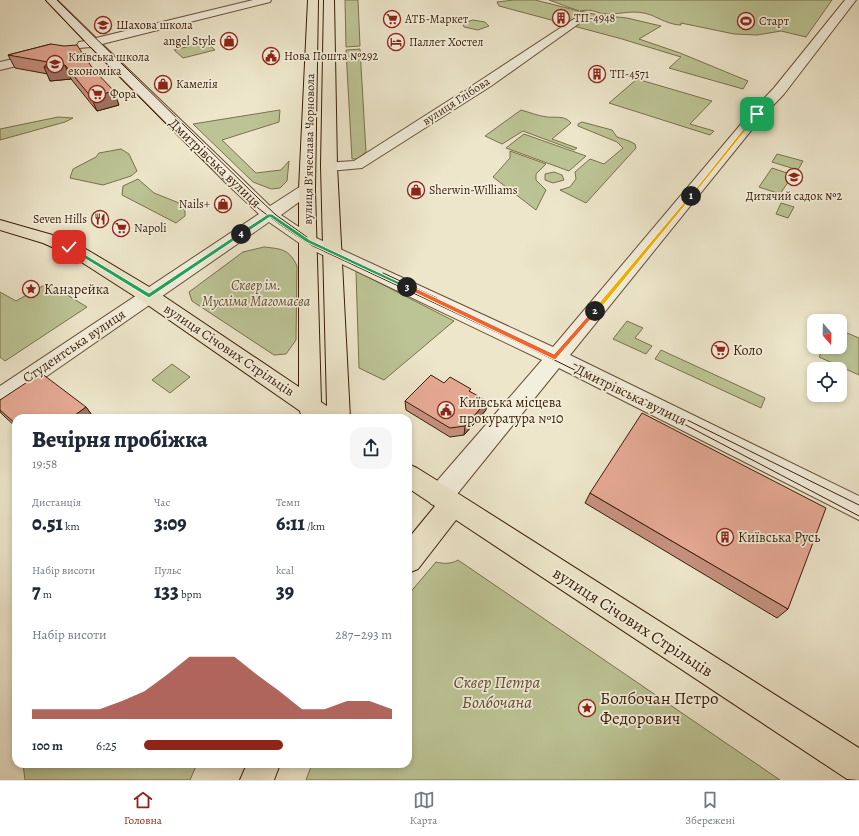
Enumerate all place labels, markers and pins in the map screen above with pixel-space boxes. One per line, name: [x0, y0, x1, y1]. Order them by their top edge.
building icon: ТП-4948: [551, 8, 571, 28]
supermarket icon: АТБ-Маркет: [382, 9, 402, 29]
place label: ТП-4948: [574, 10, 616, 26]
place label: АТБ-Маркет: [404, 11, 469, 27]
sports icon: Старт: [736, 11, 756, 31]
place label: Старт: [759, 13, 790, 29]
school or university icon: Шахова школа: [93, 15, 113, 35]
place label: Шахова школа: [116, 17, 193, 33]
shop icon: angel Style: [219, 31, 239, 51]
hotel icon: Паллет Хостел: [386, 32, 406, 52]
place label: angel Style: [163, 33, 216, 49]
place label: Паллет Хостел: [409, 34, 483, 50]
public building icon: Нова Пошта №292: [261, 46, 281, 66]
place label: Нова Пошта №292: [284, 48, 378, 64]
place label: Київська школа економіка: [68, 49, 150, 79]
school or university icon: Київська школа економіка: [45, 54, 65, 74]
building icon: ТП-4571: [587, 64, 607, 84]
place label: ТП-4571: [610, 66, 649, 82]
shop icon: Камелія: [153, 74, 173, 94]
place label: Камелія: [176, 76, 218, 92]
supermarket icon: Фора: [87, 84, 107, 104]
place label: Фора: [110, 86, 137, 102]
pin: [740, 97, 774, 131]
school or university icon: Дитячий садок №2: [784, 167, 804, 187]
shop icon: Sherwin-Williams: [406, 180, 426, 200]
place label: Sherwin-Williams: [429, 182, 518, 198]
pin: 1: [681, 186, 701, 206]
place label: Дитячий садок №2: [746, 188, 842, 204]
shop icon: Nails+: [213, 194, 233, 214]
place label: Nails+: [179, 196, 210, 212]
restaurant icon: Seven Hills: [90, 209, 110, 229]
place label: Seven Hills: [33, 211, 87, 227]
supermarket icon: Napoli: [111, 218, 131, 238]
place label: Napoli: [134, 220, 167, 236]
pin: 4: [231, 224, 251, 244]
pin: [52, 230, 86, 264]
pin: 3: [397, 277, 417, 297]
place icon: Канарейка: [21, 279, 41, 299]
place label: Канарейка: [44, 280, 110, 299]
pin: 2: [585, 301, 605, 321]
supermarket icon: Коло: [710, 340, 730, 360]
place label: Коло: [733, 341, 763, 360]
place label: Київська місцева прокуратура №10: [459, 393, 564, 428]
public building icon: Київська місцева прокуратура №10: [436, 400, 456, 420]
building icon: Київська Русь: [715, 527, 735, 547]
place label: Київська Русь: [738, 528, 820, 547]
place label: Болбочан Петро Федорович: [600, 687, 719, 730]
place icon: Болбочан Петро Федорович: [577, 698, 597, 718]

